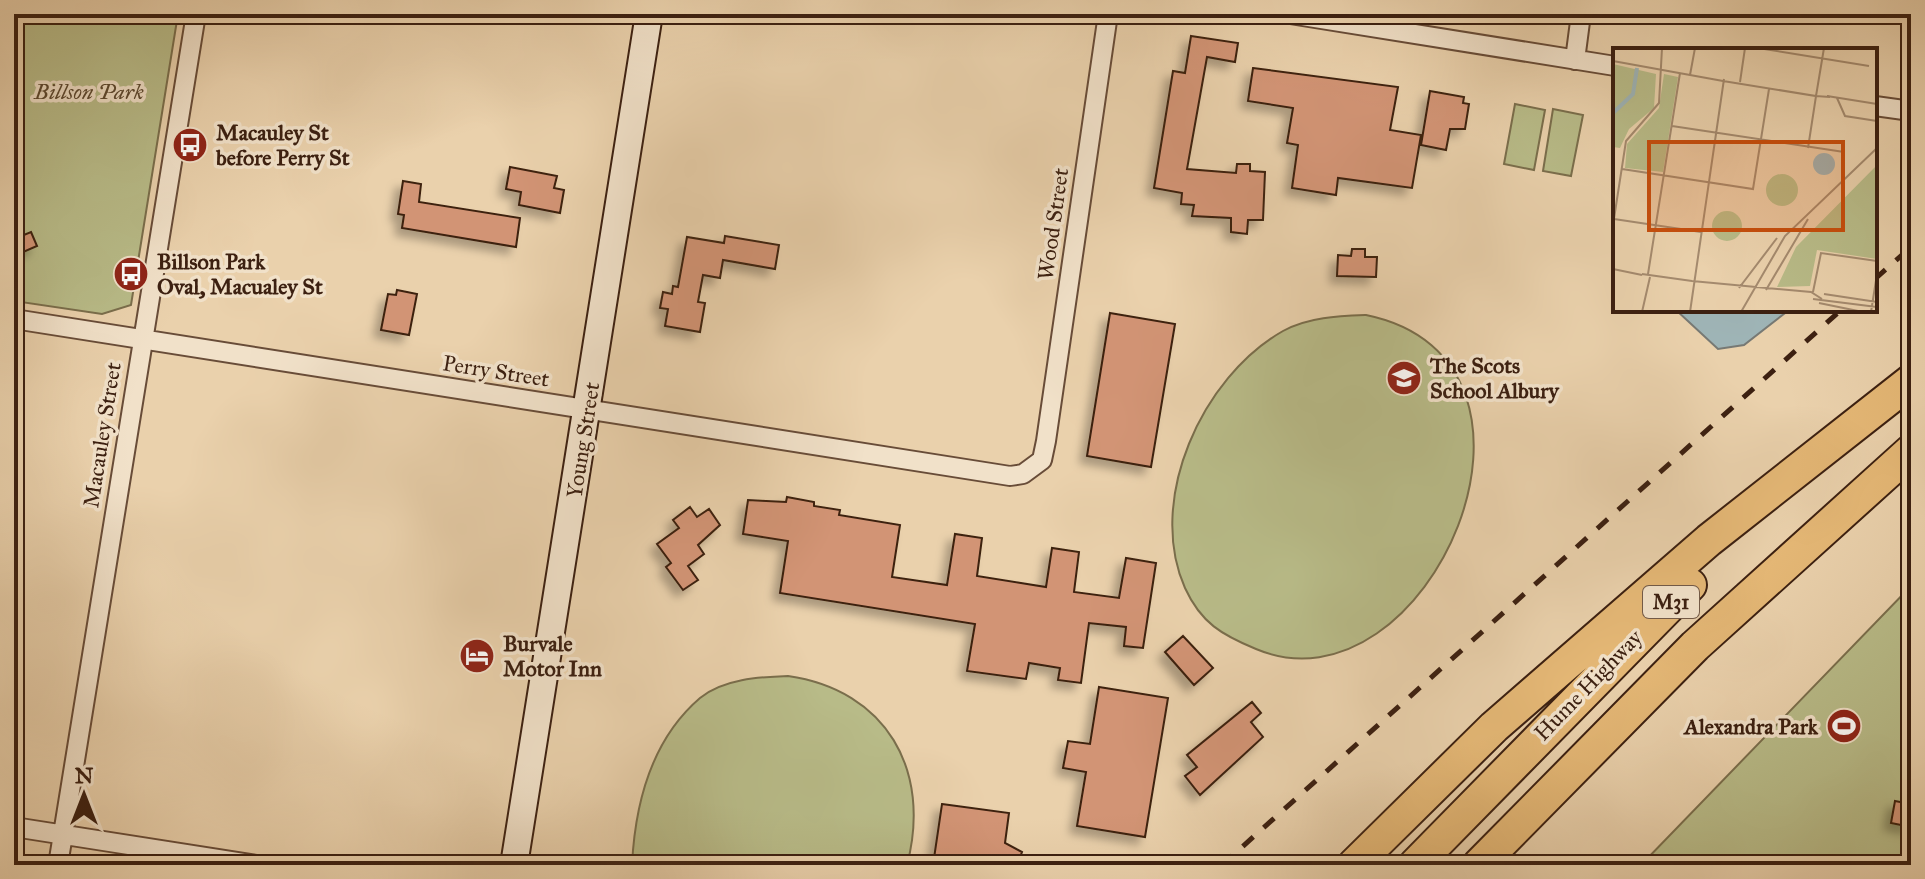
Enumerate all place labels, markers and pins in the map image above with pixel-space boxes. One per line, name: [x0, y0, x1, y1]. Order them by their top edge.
place label: Macauley St before Perry St: [215, 119, 350, 171]
bus stop icon: Macauley St before Perry St: [171, 126, 209, 164]
place label: Billson Park Oval, Macualey St: [157, 248, 323, 300]
bus stop icon: Billson Park Oval, Macualey St: [112, 255, 150, 293]
place label: The Scots School Albury: [1429, 352, 1561, 404]
school or university icon: The Scots School Albury: [1385, 359, 1423, 397]
place label: Burvale Motor Inn: [503, 630, 602, 682]
hotel icon: Burvale Motor Inn: [458, 637, 496, 675]
sports icon: Alexandra Park: [1825, 707, 1863, 745]
place label: Alexandra Park: [1682, 713, 1819, 740]

